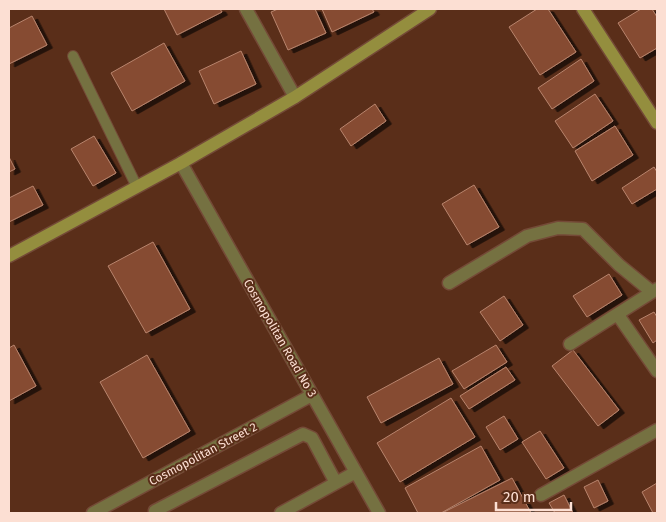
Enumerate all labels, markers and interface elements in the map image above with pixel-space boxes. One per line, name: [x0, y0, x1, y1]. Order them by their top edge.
street label: Cosmopolitan Road No 3: [241, 277, 319, 399]
street label: Cosmopolitan Street 2: [147, 420, 259, 488]
scale bar: [496, 480, 571, 512]
text: 20 m: [503, 488, 536, 506]

